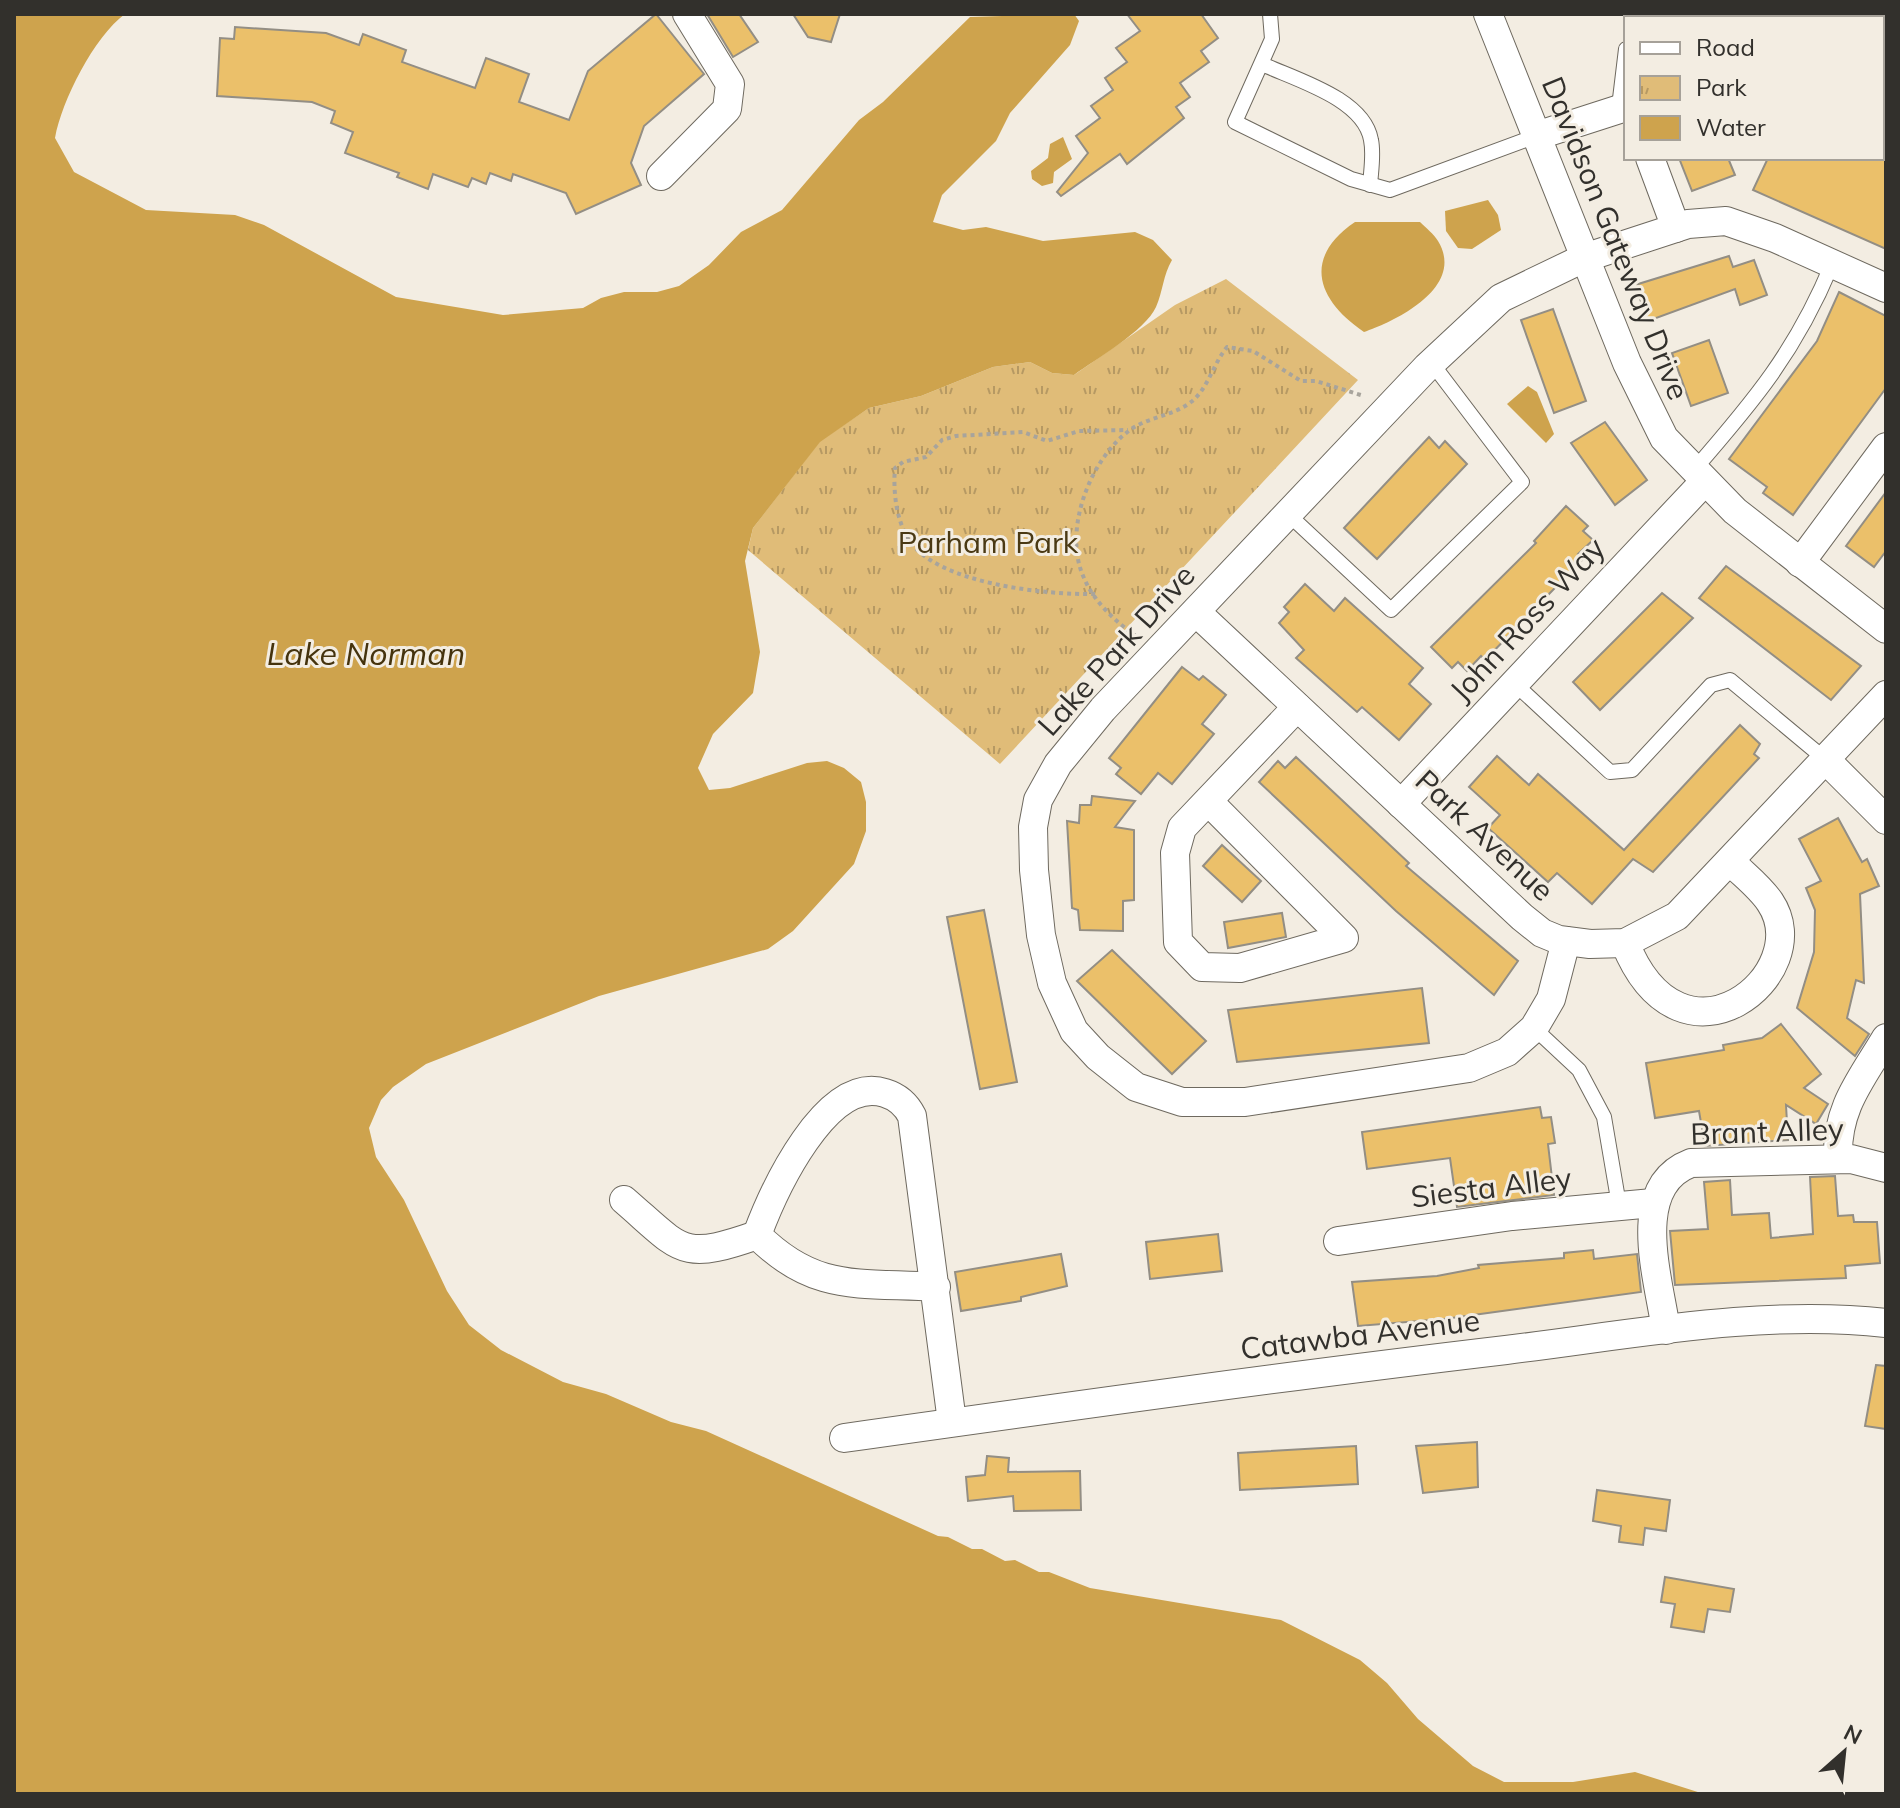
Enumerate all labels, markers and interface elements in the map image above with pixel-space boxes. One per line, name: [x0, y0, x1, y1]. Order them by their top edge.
legend: [1624, 16, 1884, 160]
text: Road: [1696, 32, 1755, 62]
street label: Davidson Gateway Drive: [1534, 71, 1698, 405]
text: Park: [1696, 72, 1747, 102]
text: Water: [1696, 112, 1766, 142]
park label: Parham Park: [898, 523, 1079, 561]
street label: John Ross Way: [1441, 529, 1613, 709]
street label: Lake Park Drive: [1029, 557, 1203, 743]
water label: Lake Norman: [267, 633, 465, 673]
street label: Park Avenue: [1408, 761, 1562, 909]
street label: Brant Alley: [1690, 1109, 1844, 1153]
street label: Siesta Alley: [1408, 1158, 1574, 1216]
street label: Catawba Avenue: [1238, 1300, 1482, 1368]
north arrow: [1804, 1712, 1884, 1792]
text: N: [1839, 1718, 1867, 1750]

